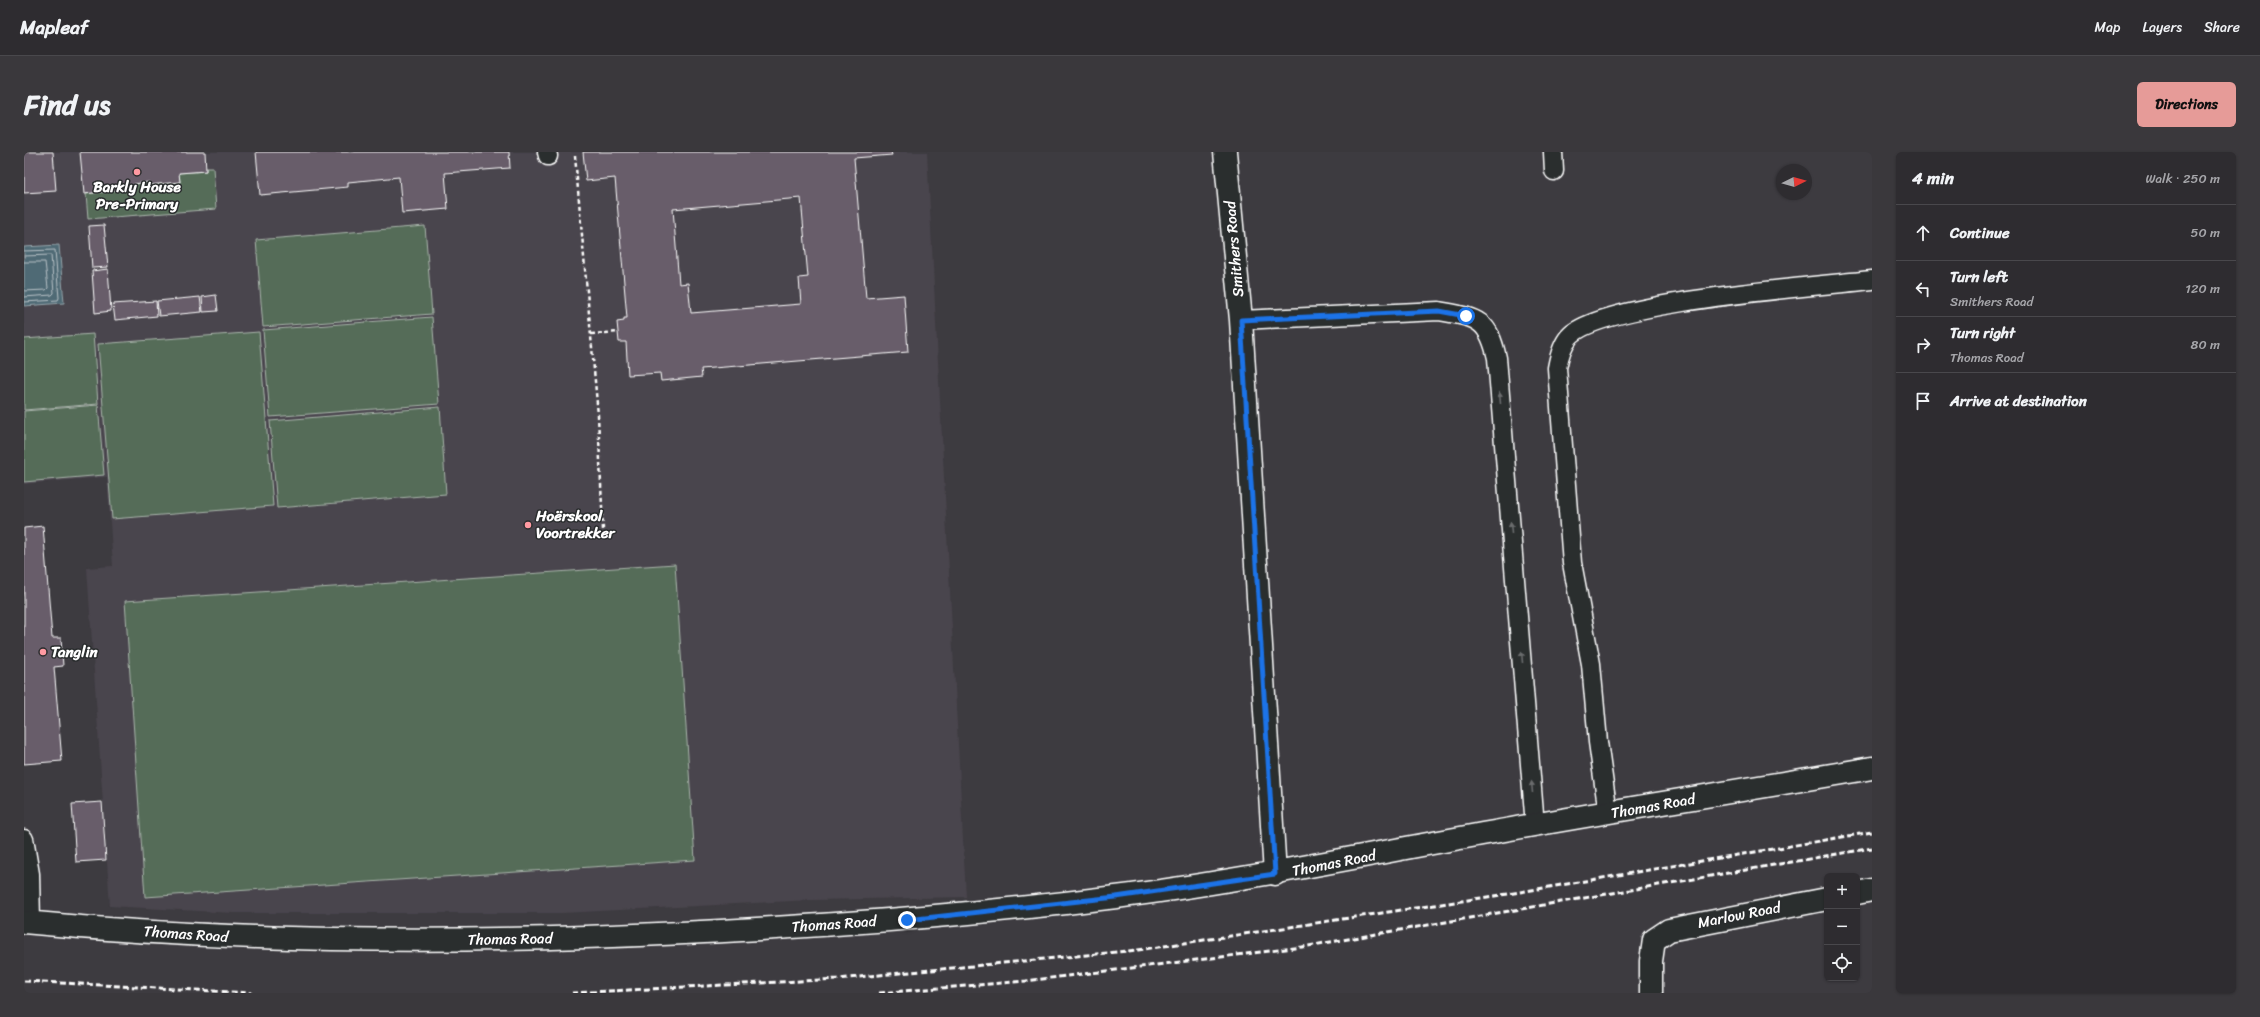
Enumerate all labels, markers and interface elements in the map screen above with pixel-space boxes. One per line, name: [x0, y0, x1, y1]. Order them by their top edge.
text: Mapleaf: [20, 11, 88, 44]
text: Map: [2095, 15, 2120, 40]
text: Layers: [2142, 15, 2182, 40]
text: Share: [2204, 15, 2240, 40]
text: Find us: [24, 80, 111, 129]
button: Directions: [2137, 82, 2236, 127]
text: 4 min: [1912, 163, 1954, 193]
north arrow: [1776, 164, 1812, 200]
marker: Barkly House Pre-Primary: [132, 167, 142, 177]
text: Walk · 250 m: [2146, 167, 2220, 190]
place label: Barkly House Pre-Primary: [93, 174, 182, 217]
street label: Smithers Road: [1217, 199, 1251, 298]
text: Continue: [1950, 220, 2010, 246]
text: 50 m: [2190, 221, 2220, 244]
icon: ahead: [1912, 222, 1934, 244]
text: Turn left: [1950, 264, 2008, 290]
text: 120 m: [2185, 277, 2220, 300]
icon: left: [1912, 278, 1934, 300]
text: Smithers Road: [1950, 290, 2033, 313]
route start: [1457, 307, 1475, 325]
text: Turn right: [1950, 320, 2015, 346]
text: 80 m: [2191, 333, 2220, 356]
icon: right: [1912, 334, 1934, 356]
text: Thomas Road: [1950, 346, 2024, 369]
text: Arrive at destination: [1950, 388, 2087, 414]
icon: arrive: [1912, 390, 1934, 412]
one-way arrow: [1497, 392, 1504, 404]
place label: Hoërskool Voortrekker: [535, 503, 617, 546]
marker: Hoërskool Voortrekker: [523, 520, 533, 530]
one-way arrow: [1508, 522, 1514, 534]
place label: Tanglin: [51, 639, 99, 665]
marker: Tanglin: [38, 647, 48, 657]
one-way arrow: [1518, 651, 1525, 663]
one-way arrow: [1529, 781, 1536, 793]
street label: Thomas Road: [1609, 786, 1698, 826]
street label: Thomas Road: [1290, 842, 1379, 884]
map controls: [1824, 873, 1860, 981]
button: +: [1824, 873, 1860, 909]
street label: Marlow Road: [1695, 894, 1784, 936]
street label: Thomas Road: [791, 908, 878, 940]
button: −: [1824, 909, 1860, 945]
route end: [898, 911, 916, 929]
street label: Thomas Road: [143, 918, 230, 950]
street label: Thomas Road: [467, 925, 554, 953]
button: locate: [1824, 945, 1860, 981]

